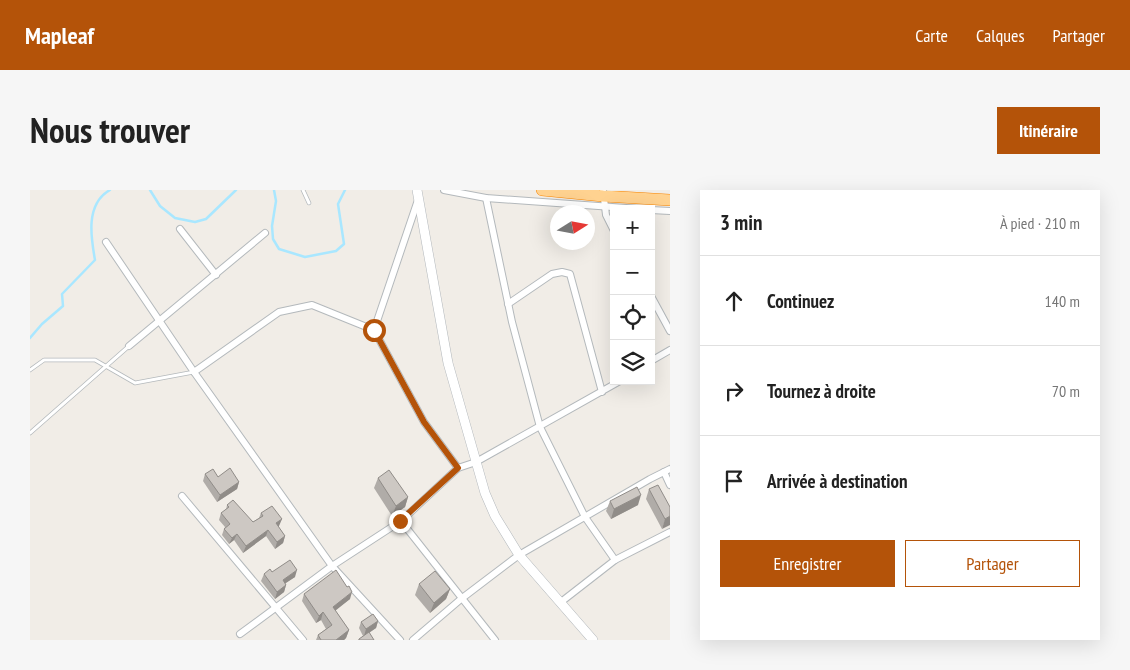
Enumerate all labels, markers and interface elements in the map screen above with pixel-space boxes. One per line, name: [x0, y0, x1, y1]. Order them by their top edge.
text: Mapleaf: [25, 20, 94, 51]
text: Carte: [915, 24, 948, 47]
text: Calques: [976, 24, 1025, 47]
text: Partager: [1053, 24, 1105, 47]
text: Nous trouver: [30, 107, 190, 153]
button: Itinéraire: [997, 107, 1100, 154]
north arrow: [550, 205, 595, 250]
map controls: [610, 205, 655, 385]
button: +: [610, 205, 655, 250]
text: 3 min: [720, 209, 762, 236]
text: À pied · 210 m: [1000, 213, 1080, 233]
button: −: [610, 250, 655, 295]
icon: ahead: [720, 287, 748, 315]
text: Continuez: [767, 289, 834, 313]
text: 140 m: [1045, 291, 1080, 311]
button: locate: [610, 295, 655, 340]
route start: [363, 319, 386, 342]
button: layers: [610, 340, 655, 385]
icon: right: [720, 377, 748, 405]
text: Tournez à droite: [767, 379, 876, 403]
text: 70 m: [1052, 381, 1080, 401]
icon: arrive: [720, 467, 748, 495]
text: Arrivée à destination: [767, 469, 908, 493]
route end: [389, 510, 412, 533]
button: Enregistrer: [720, 540, 895, 587]
button: Partager: [905, 540, 1080, 587]

